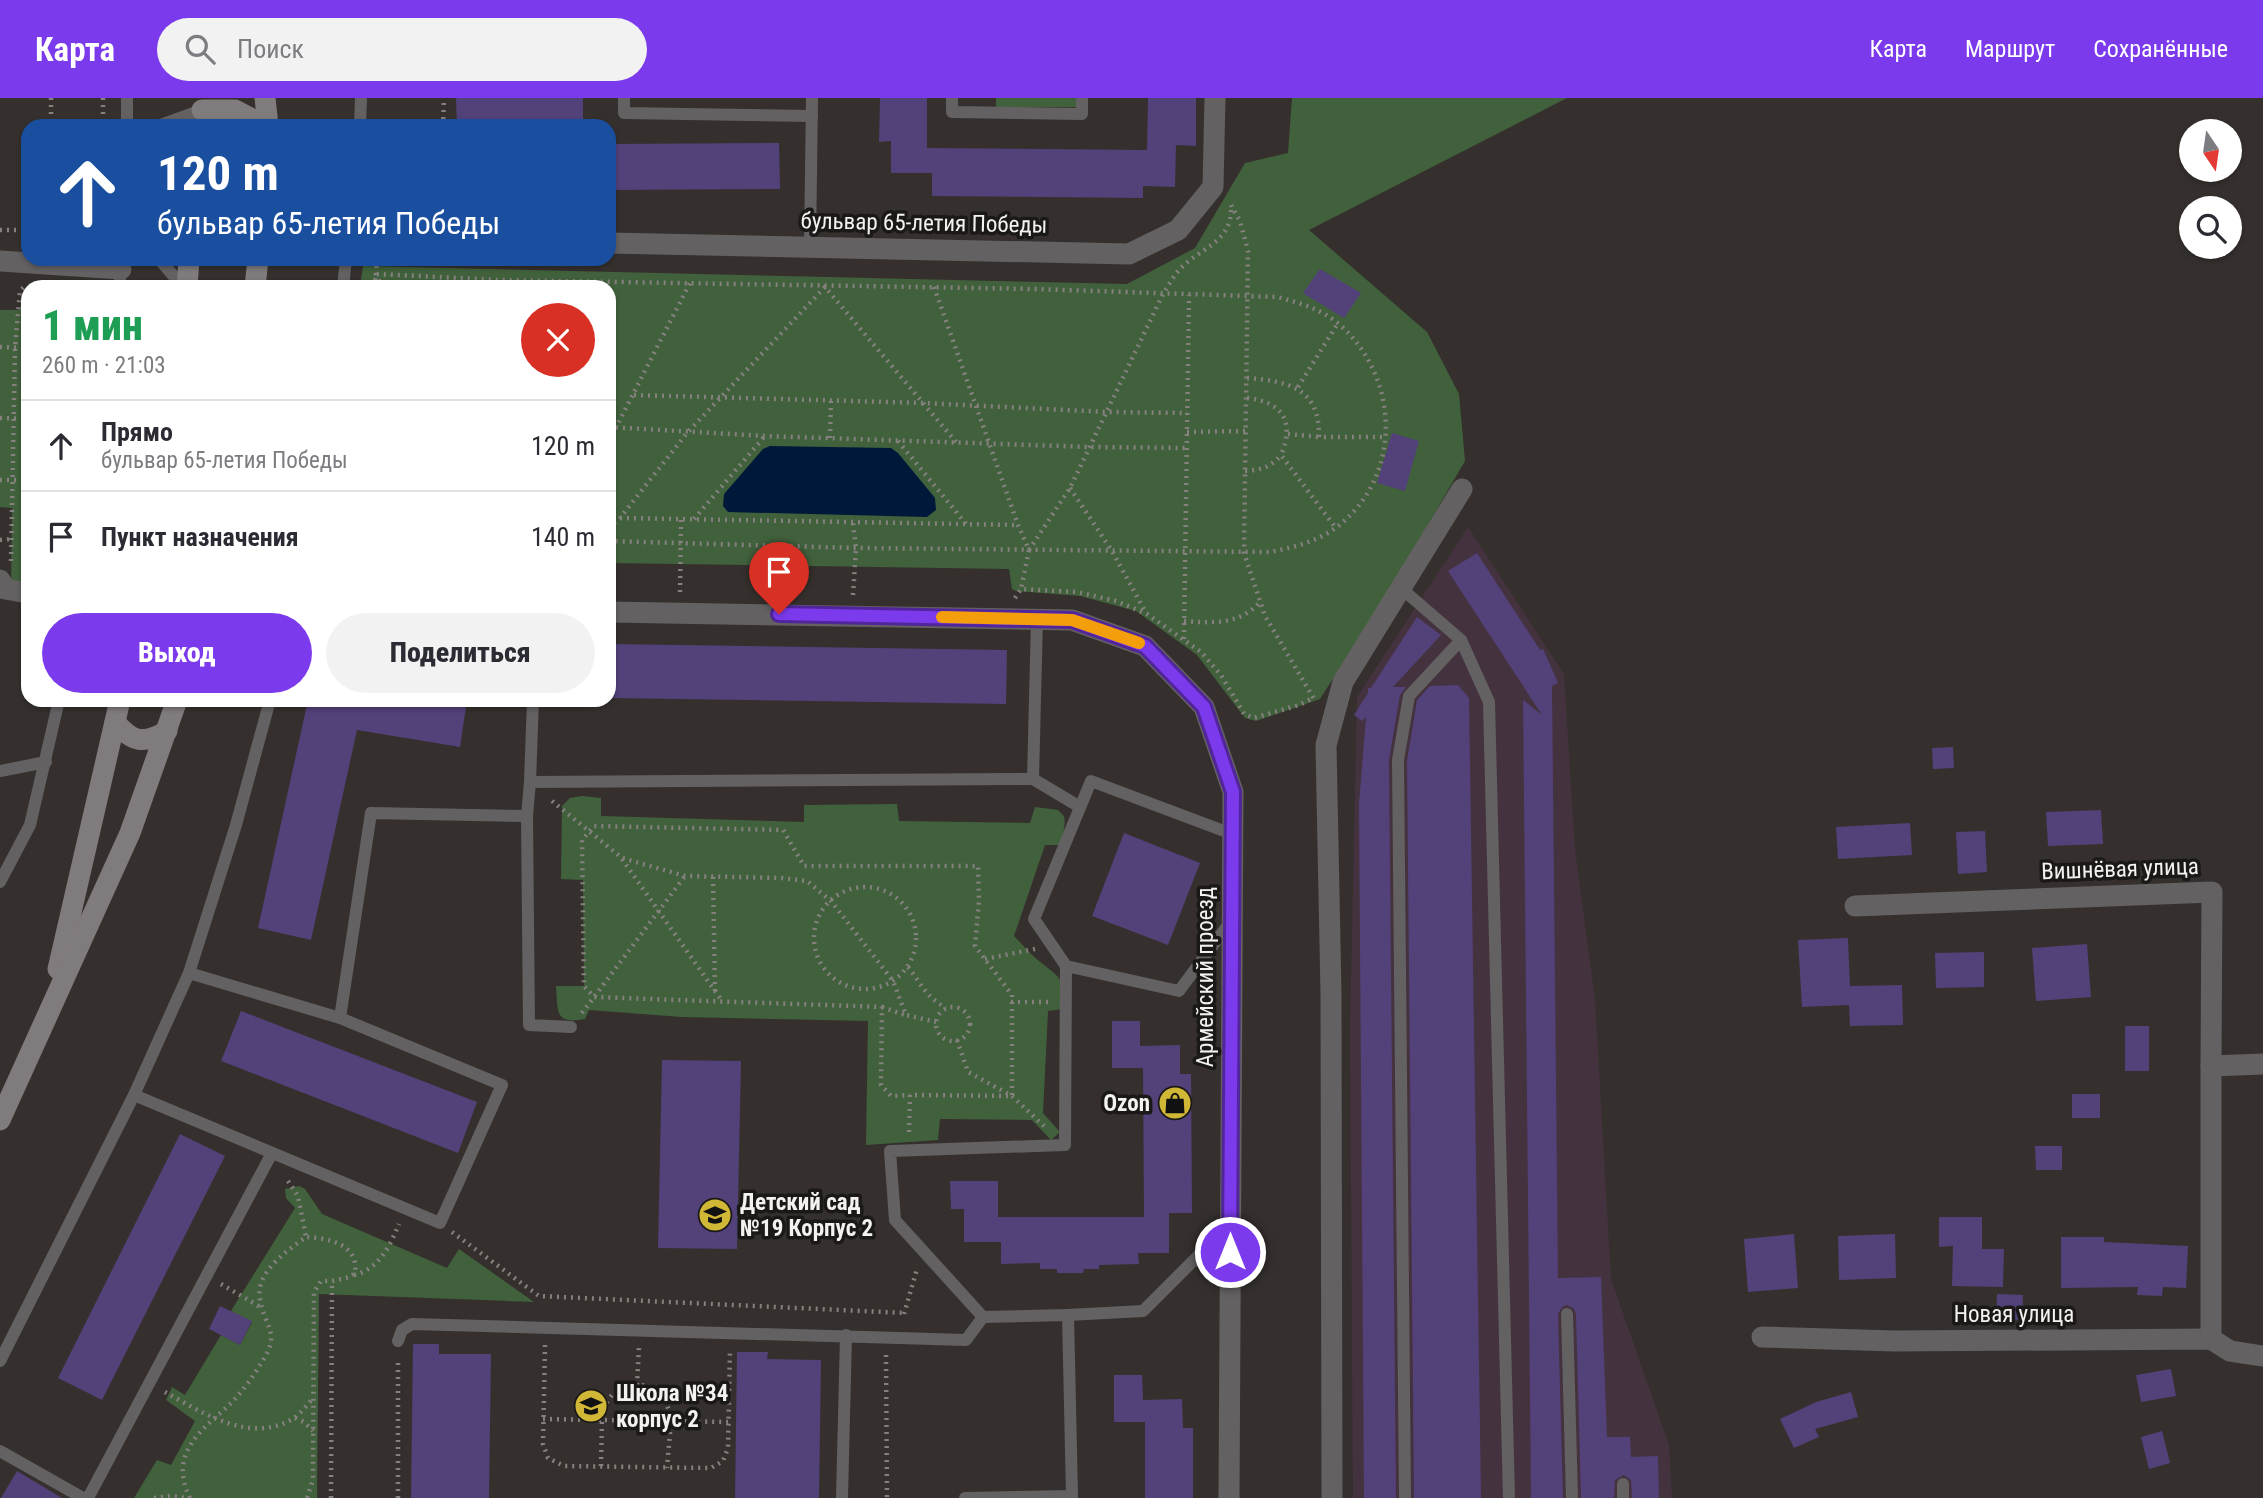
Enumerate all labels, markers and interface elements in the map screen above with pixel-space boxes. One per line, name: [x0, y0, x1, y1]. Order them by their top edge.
search box: [157, 18, 647, 81]
text: Карта: [35, 30, 115, 69]
icon: search: [181, 30, 219, 68]
text: Поиск: [237, 34, 304, 64]
text: Карта: [1870, 35, 1927, 63]
text: Маршрут: [1965, 35, 2055, 63]
text: Сохранённые: [2093, 35, 2228, 63]
north arrow: [2179, 119, 2242, 182]
map controls: [2179, 119, 2242, 259]
text: 120 m: [157, 145, 279, 202]
icon: ahead: [42, 147, 133, 238]
button: search: [2179, 196, 2242, 259]
text: бульвар 65-летия Победы: [157, 204, 500, 242]
street label: бульвар 65-летия Победы: [800, 207, 1048, 239]
text: 1 мин: [42, 301, 143, 350]
button: close: [521, 303, 595, 377]
text: 260 m · 21:03: [42, 352, 166, 379]
text: Прямо: [101, 417, 173, 447]
icon: ahead: [42, 427, 80, 465]
text: 120 m: [531, 431, 595, 461]
text: бульвар 65-летия Победы: [101, 447, 348, 474]
icon: arrive: [42, 518, 80, 556]
text: Пункт назначения: [101, 522, 299, 552]
text: 140 m: [531, 522, 595, 552]
pin: [749, 542, 809, 614]
icon: arrive: [760, 553, 798, 591]
button: Выход: [42, 613, 312, 693]
button: Поделиться: [326, 613, 595, 693]
street label: Вишнёвая улица: [2041, 853, 2199, 885]
street label: Армейский проезд: [1192, 887, 1219, 1067]
shop icon: Ozon: [1156, 1084, 1194, 1122]
place label: Ozon: [1103, 1090, 1150, 1117]
place label: Детский сад №19 Корпус 2: [740, 1189, 873, 1242]
school or university icon: Детский сад №19 Корпус 2: [696, 1196, 734, 1234]
position arrow: [1193, 1215, 1267, 1289]
street label: Новая улица: [1954, 1301, 2074, 1328]
place label: Школа №34 корпус 2: [616, 1380, 728, 1433]
school or university icon: Школа №34 корпус 2: [572, 1387, 610, 1425]

